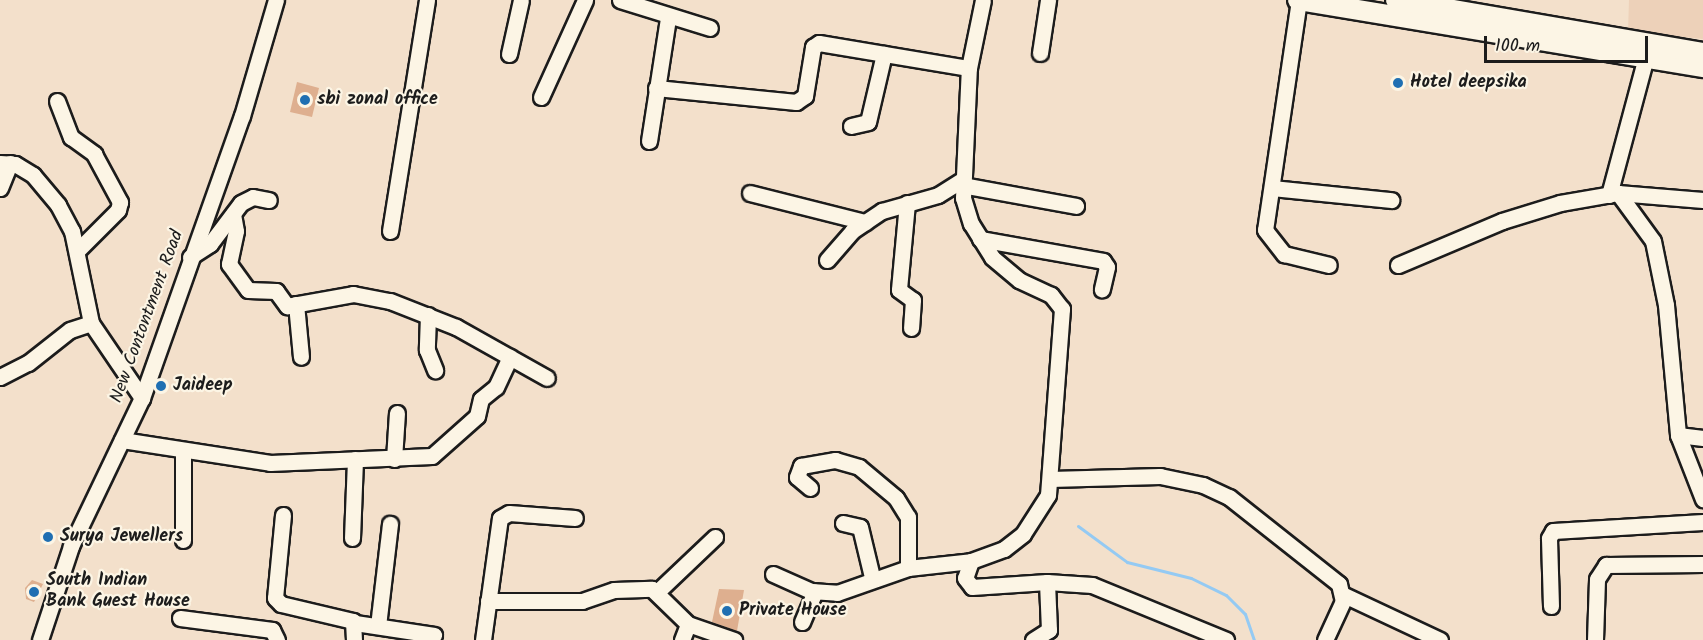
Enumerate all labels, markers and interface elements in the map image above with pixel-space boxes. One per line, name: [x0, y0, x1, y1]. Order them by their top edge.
scale bar: [1487, 24, 1650, 62]
text: 100 m: [1495, 32, 1540, 61]
place label: Hotel deepsika: [1410, 72, 1527, 94]
marker: Hotel deepsika: [1391, 76, 1405, 90]
place label: sbi zonal office: [317, 89, 438, 111]
marker: sbi zonal office: [298, 93, 312, 107]
street label: New Contontment Road: [107, 228, 189, 406]
place label: Jaideep: [173, 375, 233, 397]
marker: Jaideep: [154, 379, 168, 393]
place label: Surya Jewellers: [60, 526, 183, 548]
marker: Surya Jewellers: [41, 530, 55, 544]
place label: South Indian Bank Guest House: [46, 571, 190, 614]
marker: South Indian Bank Guest House: [27, 585, 41, 599]
place label: Private House: [739, 600, 847, 622]
marker: Private House: [720, 604, 734, 618]

